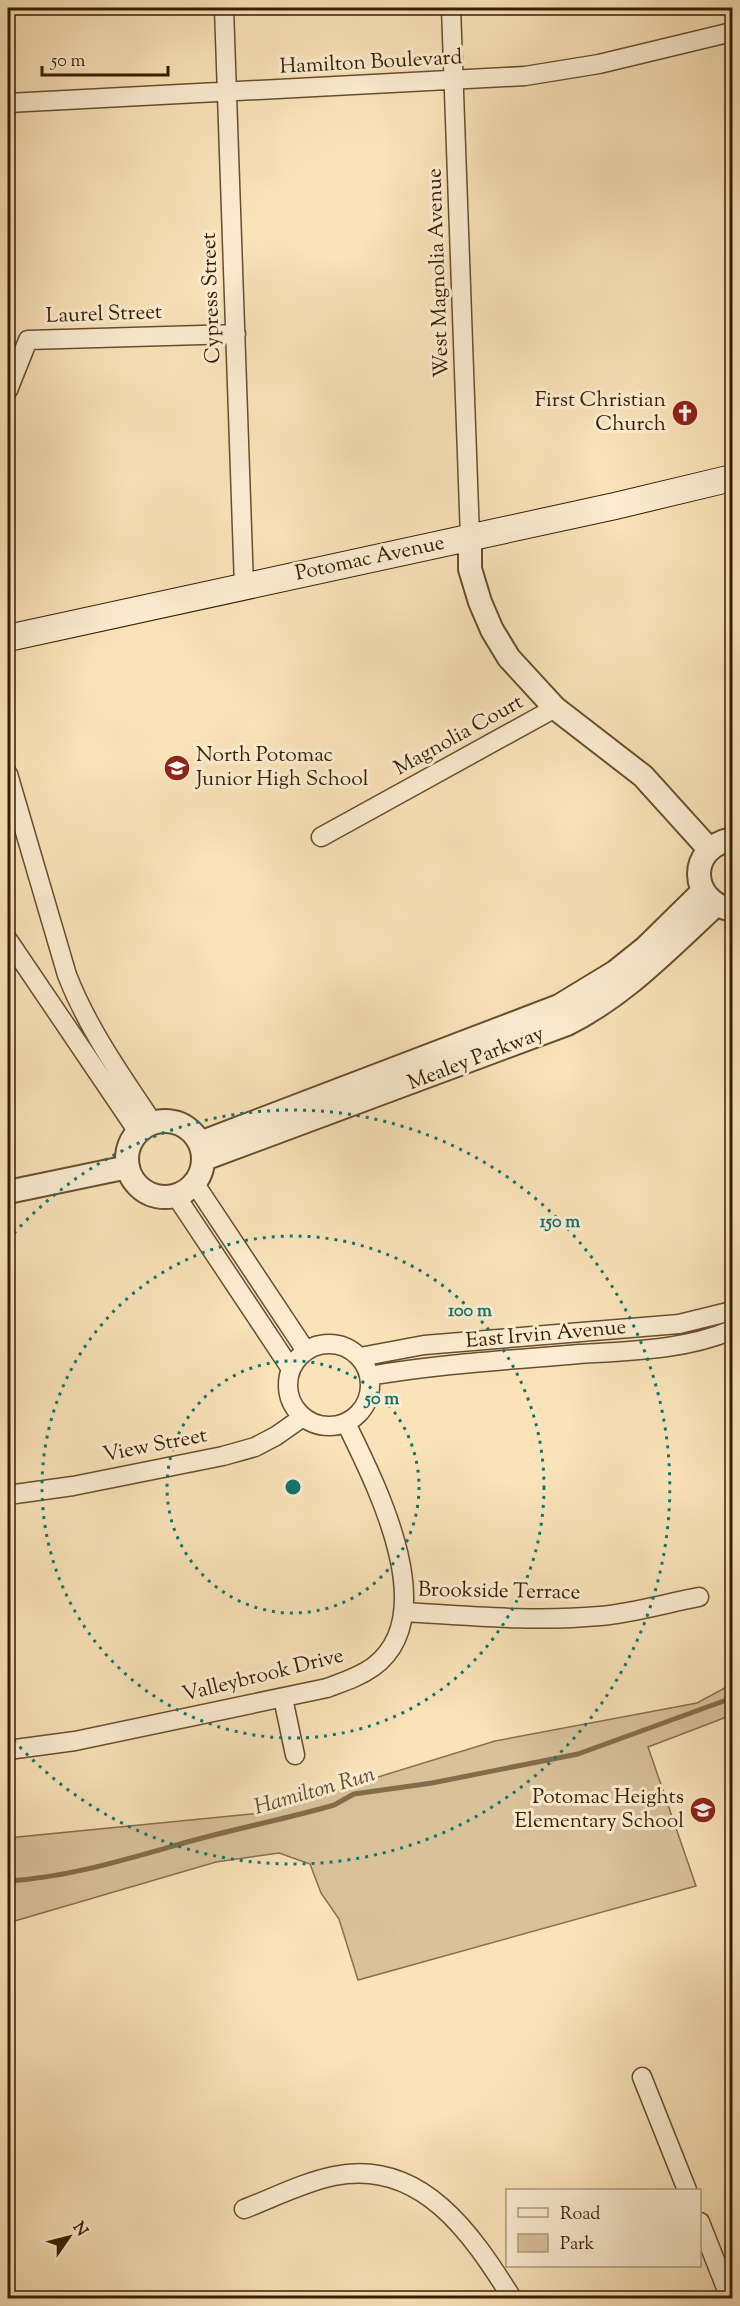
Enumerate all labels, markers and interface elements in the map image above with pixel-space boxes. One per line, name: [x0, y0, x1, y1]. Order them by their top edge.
scale bar: [42, 39, 168, 77]
street label: Hamilton Boulevard: [279, 43, 463, 83]
text: 50 m: [50, 49, 86, 75]
street label: West Magnolia Avenue: [420, 168, 458, 378]
street label: Cypress Street: [195, 232, 229, 364]
street label: Laurel Street: [45, 298, 163, 332]
place label: First Christian Church: [535, 386, 666, 440]
church icon: First Christian Church: [670, 398, 700, 428]
street label: Potomac Avenue: [293, 529, 447, 589]
street label: Magnolia Court: [389, 688, 529, 784]
place label: North Potomac Junior High School: [195, 741, 369, 795]
school or university icon: North Potomac Junior High School: [162, 753, 192, 783]
street label: Mealey Parkway: [403, 1019, 549, 1099]
text: 150 m: [540, 1210, 580, 1236]
text: 100 m: [448, 1299, 492, 1325]
street label: East Irvin Avenue: [464, 1313, 628, 1357]
text: 50 m: [363, 1387, 399, 1413]
street label: View Street: [100, 1421, 210, 1471]
centre of rings: [283, 1477, 303, 1497]
street label: Brookside Terrace: [417, 1576, 581, 1608]
street label: Valleybrook Drive: [179, 1641, 347, 1711]
water label: Hamilton Run: [251, 1759, 380, 1825]
place label: Potomac Heights Elementary School: [515, 1783, 684, 1837]
school or university icon: Potomac Heights Elementary School: [688, 1795, 718, 1825]
legend: [506, 2189, 701, 2267]
text: Road: [560, 2202, 600, 2228]
north arrow: [39, 2207, 99, 2267]
text: N: [66, 2218, 92, 2242]
text: Park: [560, 2232, 595, 2258]

